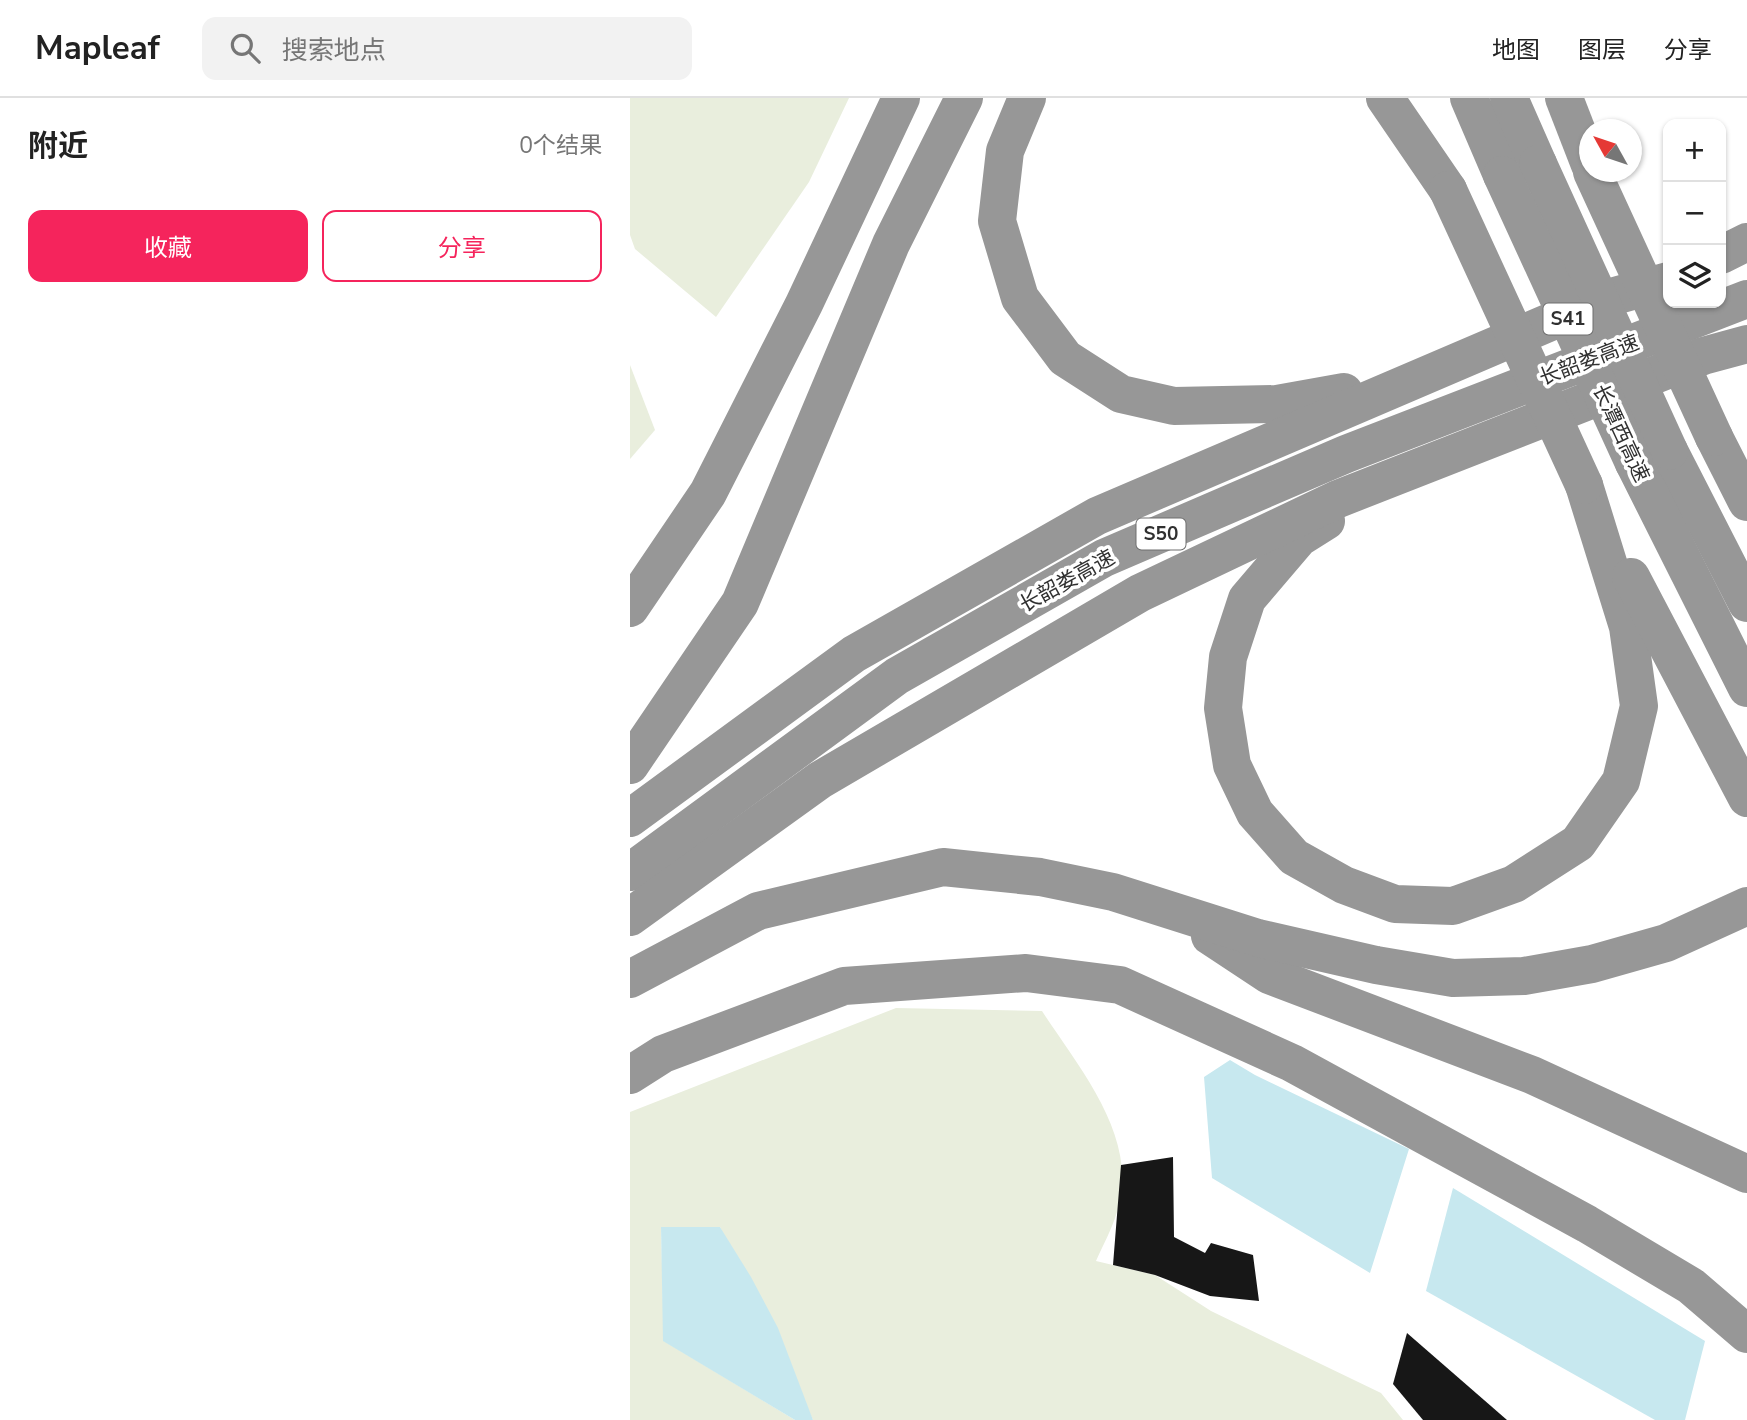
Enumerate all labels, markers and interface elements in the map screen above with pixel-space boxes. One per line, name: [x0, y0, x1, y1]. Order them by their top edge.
search box: [202, 17, 692, 80]
text: Mapleaf: [35, 26, 160, 71]
icon: search: [226, 29, 264, 67]
text: 搜索地点: [282, 33, 386, 68]
text: 地图: [1492, 34, 1540, 66]
text: 图层: [1578, 34, 1626, 66]
text: 分享: [1664, 34, 1712, 66]
north arrow: [1579, 119, 1642, 182]
map controls: [1663, 119, 1726, 308]
button: +: [1663, 119, 1726, 182]
text: 附近: [28, 126, 88, 167]
text: 0个结果: [519, 130, 602, 161]
button: −: [1663, 182, 1726, 245]
button: 收藏: [28, 210, 308, 282]
button: 分享: [322, 210, 602, 282]
button: layers: [1663, 245, 1726, 308]
road number: S41: [1544, 304, 1592, 334]
street label: 长韶娄高速: [1535, 328, 1643, 392]
street label: 长潭西高速: [1586, 380, 1656, 486]
road number: S50: [1136, 518, 1186, 550]
street label: 长韶娄高速: [1014, 543, 1120, 619]

